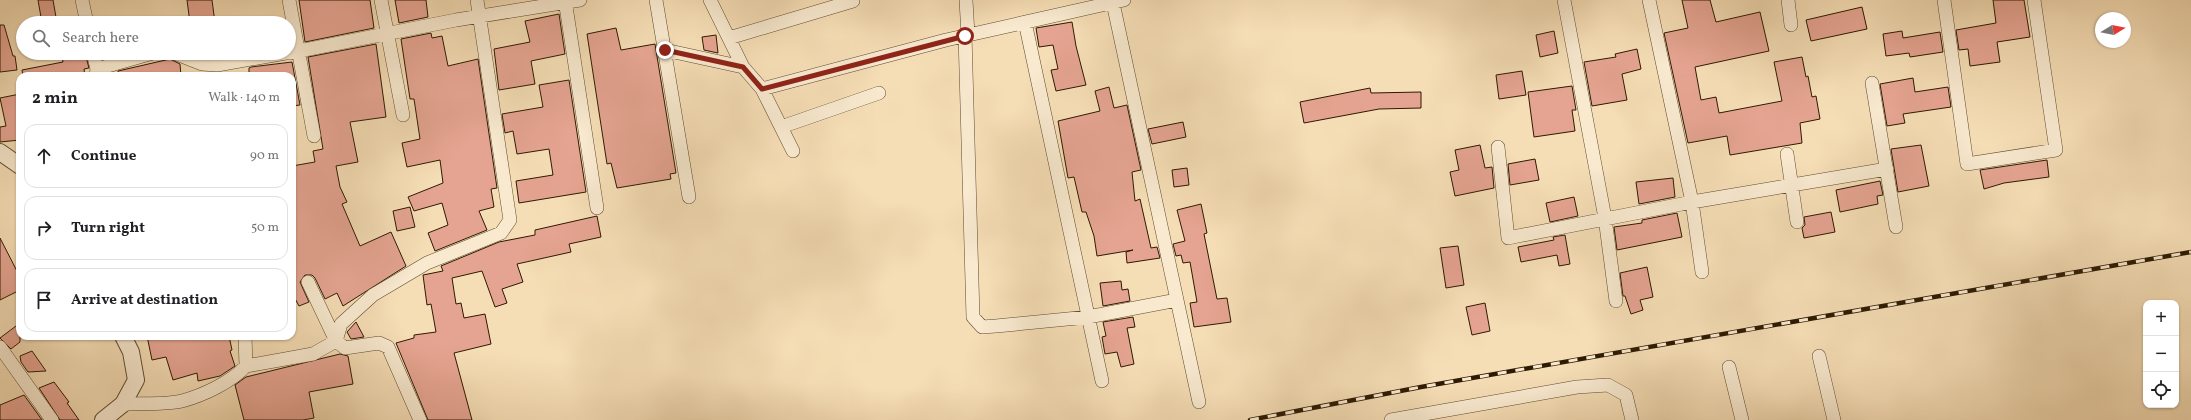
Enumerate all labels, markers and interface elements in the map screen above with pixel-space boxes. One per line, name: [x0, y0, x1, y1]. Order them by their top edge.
north arrow: [2095, 12, 2131, 48]
search box: [16, 16, 296, 60]
icon: search: [30, 27, 52, 49]
route start: [956, 27, 974, 45]
text: Search here: [62, 28, 139, 49]
route end: [656, 41, 674, 59]
text: 2 min: [32, 87, 78, 110]
text: Walk · 140 m: [208, 89, 280, 107]
icon: ahead: [33, 145, 55, 167]
text: Continue: [71, 146, 136, 167]
text: 90 m: [250, 147, 279, 165]
icon: right: [33, 217, 55, 239]
text: Turn right: [71, 218, 145, 239]
text: 50 m: [251, 219, 279, 237]
icon: arrive: [33, 289, 55, 311]
text: Arrive at destination: [71, 290, 218, 311]
map controls: [2143, 300, 2179, 408]
button: +: [2143, 300, 2179, 336]
button: −: [2143, 336, 2179, 372]
button: locate: [2143, 372, 2179, 408]

